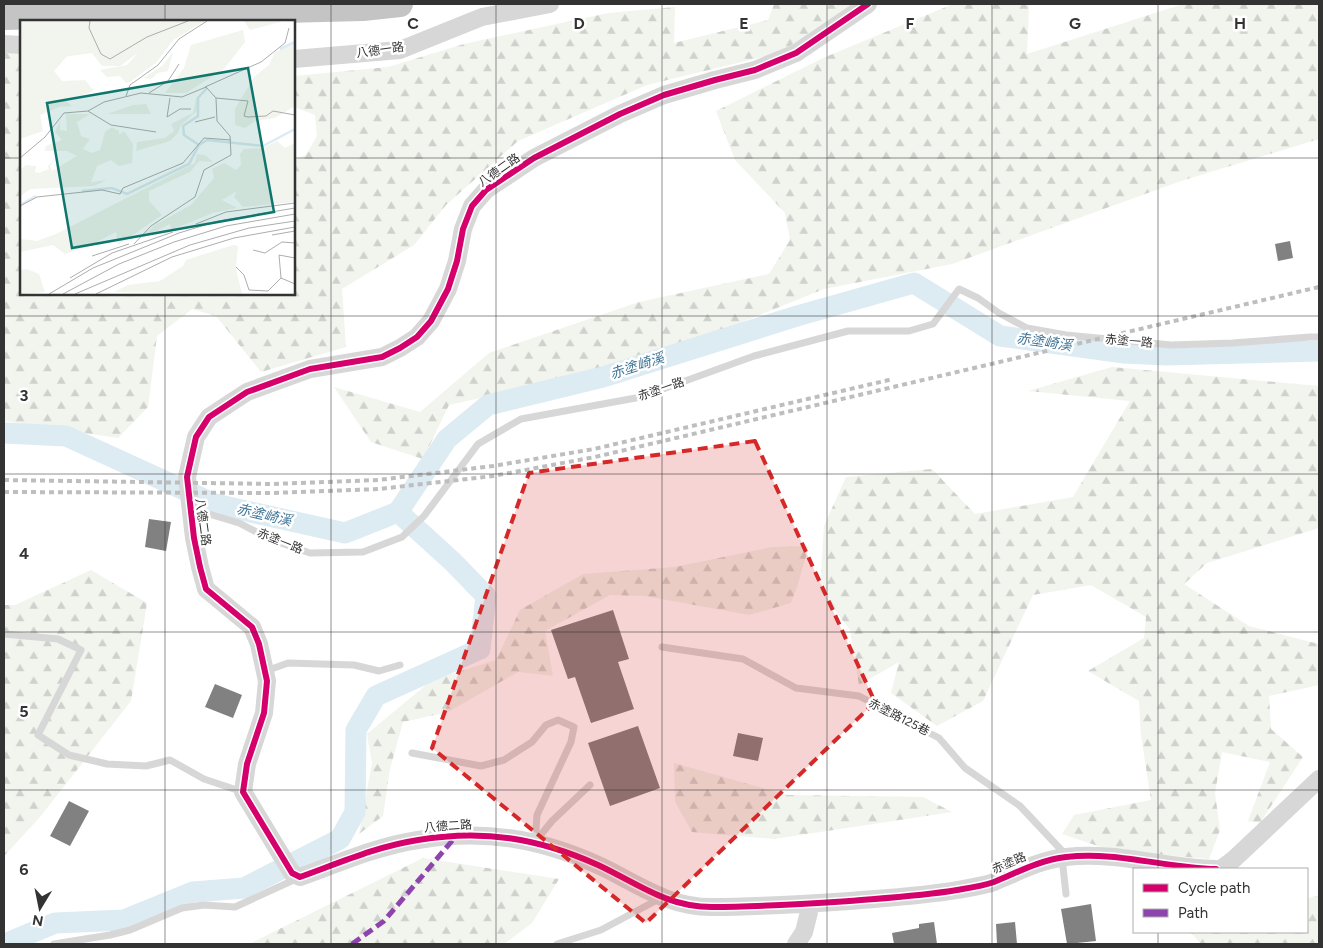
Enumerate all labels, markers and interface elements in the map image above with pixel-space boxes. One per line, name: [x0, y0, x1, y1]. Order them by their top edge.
text: C: [407, 14, 419, 33]
text: D: [573, 14, 585, 33]
text: E: [739, 14, 749, 33]
text: F: [906, 14, 915, 33]
text: G: [1069, 14, 1081, 33]
text: H: [1234, 14, 1246, 33]
inset map: [20, 20, 295, 295]
street label: 八德一路: [355, 40, 405, 60]
street label: 八德二路: [475, 150, 523, 190]
water label: 赤塗崎溪: [1015, 330, 1075, 355]
street label: 赤塗一路: [1104, 332, 1154, 350]
water label: 赤塗崎溪: [608, 349, 668, 383]
street label: 赤塗一路: [636, 375, 686, 403]
text: 3: [20, 386, 29, 405]
street label: 八德二路: [193, 497, 213, 547]
water label: 赤塗崎溪: [235, 500, 295, 530]
street label: 赤塗一路: [255, 526, 305, 556]
text: 4: [19, 544, 29, 563]
street label: 赤塗路125巷: [866, 696, 932, 738]
text: 5: [19, 702, 29, 721]
street label: 八德二路: [424, 817, 472, 835]
street label: 赤塗路: [990, 850, 1028, 876]
text: 6: [19, 860, 29, 879]
legend: [1133, 868, 1308, 933]
text: Cycle path: [1178, 879, 1250, 897]
north arrow: [15, 883, 65, 933]
text: Path: [1178, 904, 1208, 922]
text: N: [31, 911, 45, 930]

